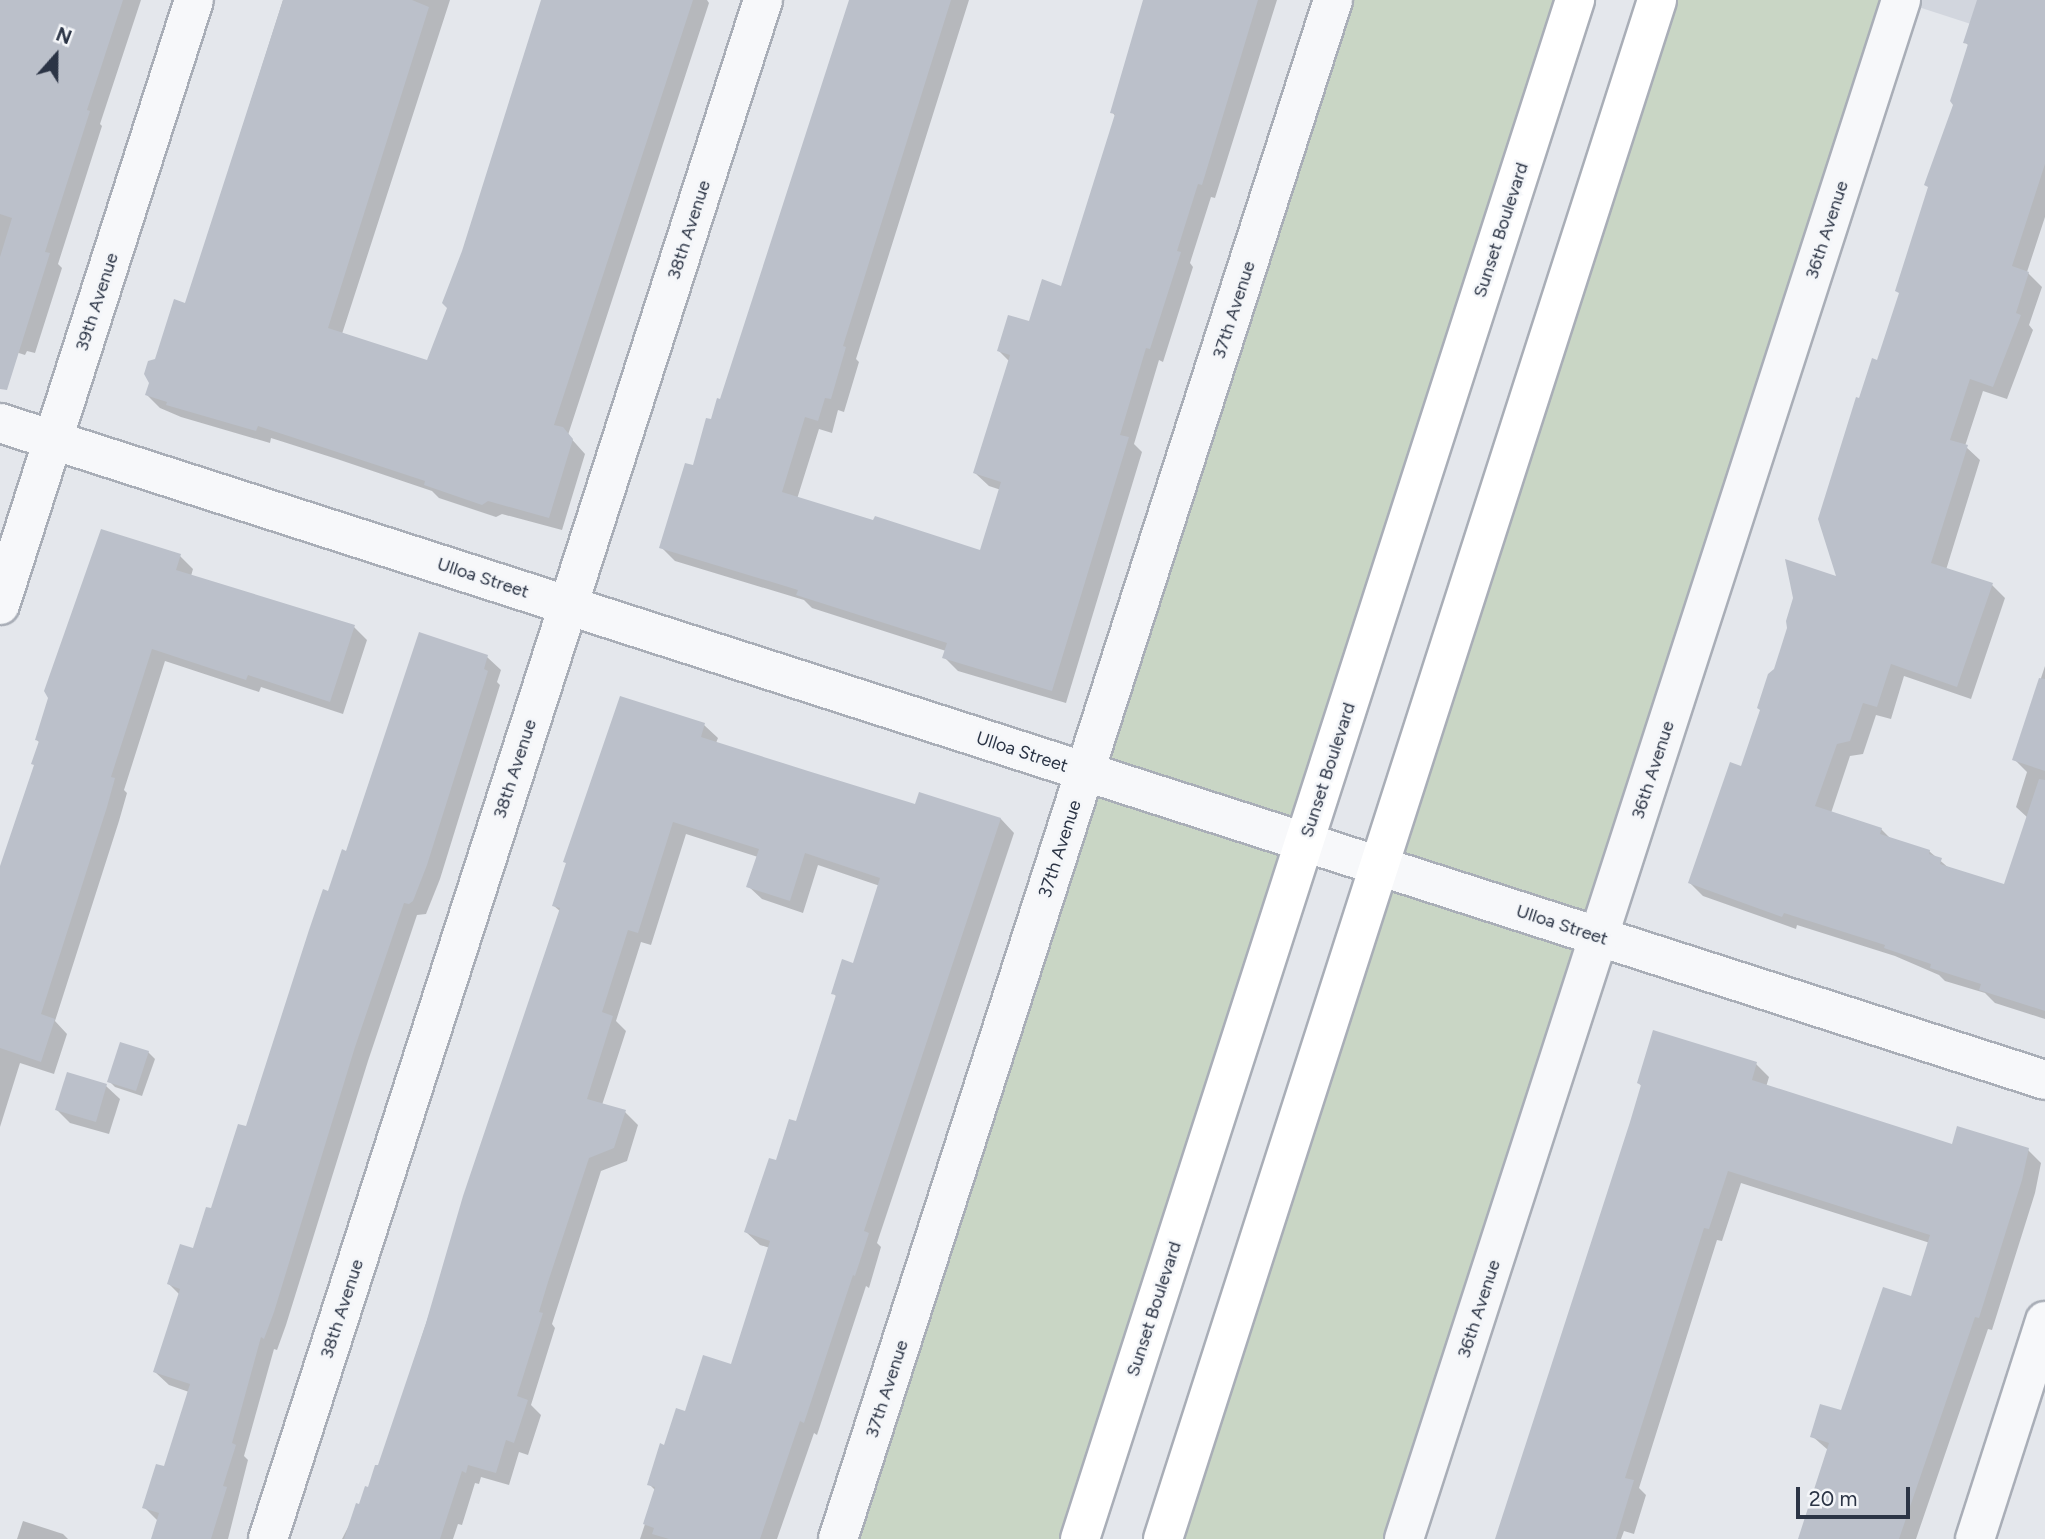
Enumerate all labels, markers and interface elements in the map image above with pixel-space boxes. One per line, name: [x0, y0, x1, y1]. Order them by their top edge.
north arrow: [21, 21, 91, 91]
text: N: [53, 23, 75, 49]
street label: Sunset Boulevard: [1469, 160, 1533, 300]
street label: 38th Avenue: [663, 178, 715, 282]
street label: 36th Avenue: [1801, 178, 1853, 282]
street label: 39th Avenue: [71, 250, 123, 354]
street label: 37th Avenue: [1208, 258, 1260, 362]
street label: Ulloa Street: [434, 553, 532, 603]
street label: Sunset Boulevard: [1296, 700, 1360, 840]
street label: 38th Avenue: [489, 717, 541, 821]
street label: 36th Avenue: [1627, 718, 1679, 822]
street label: Ulloa Street: [973, 727, 1071, 777]
street label: 37th Avenue: [1034, 797, 1086, 901]
street label: Ulloa Street: [1513, 900, 1611, 950]
street label: Sunset Boulevard: [1122, 1239, 1186, 1379]
street label: 38th Avenue: [316, 1257, 368, 1361]
street label: 36th Avenue: [1453, 1257, 1505, 1361]
street label: 37th Avenue: [861, 1337, 913, 1441]
scale bar: [1800, 1472, 1914, 1516]
text: 20 m: [1809, 1486, 1857, 1511]

